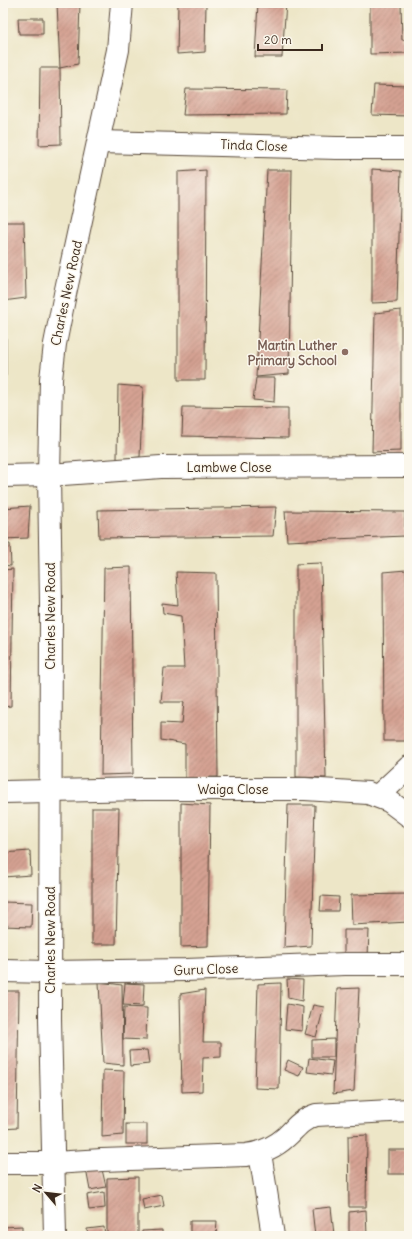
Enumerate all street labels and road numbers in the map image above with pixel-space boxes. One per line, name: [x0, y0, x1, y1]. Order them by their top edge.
street label: Tinda Close: [220, 136, 288, 155]
street label: Charles New Road: [47, 238, 86, 347]
street label: Lambwe Close: [187, 459, 272, 476]
street label: Charles New Road: [42, 562, 59, 670]
street label: Waiga Close: [197, 781, 269, 798]
street label: Charles New Road: [42, 886, 59, 994]
street label: Guru Close: [173, 960, 239, 979]

